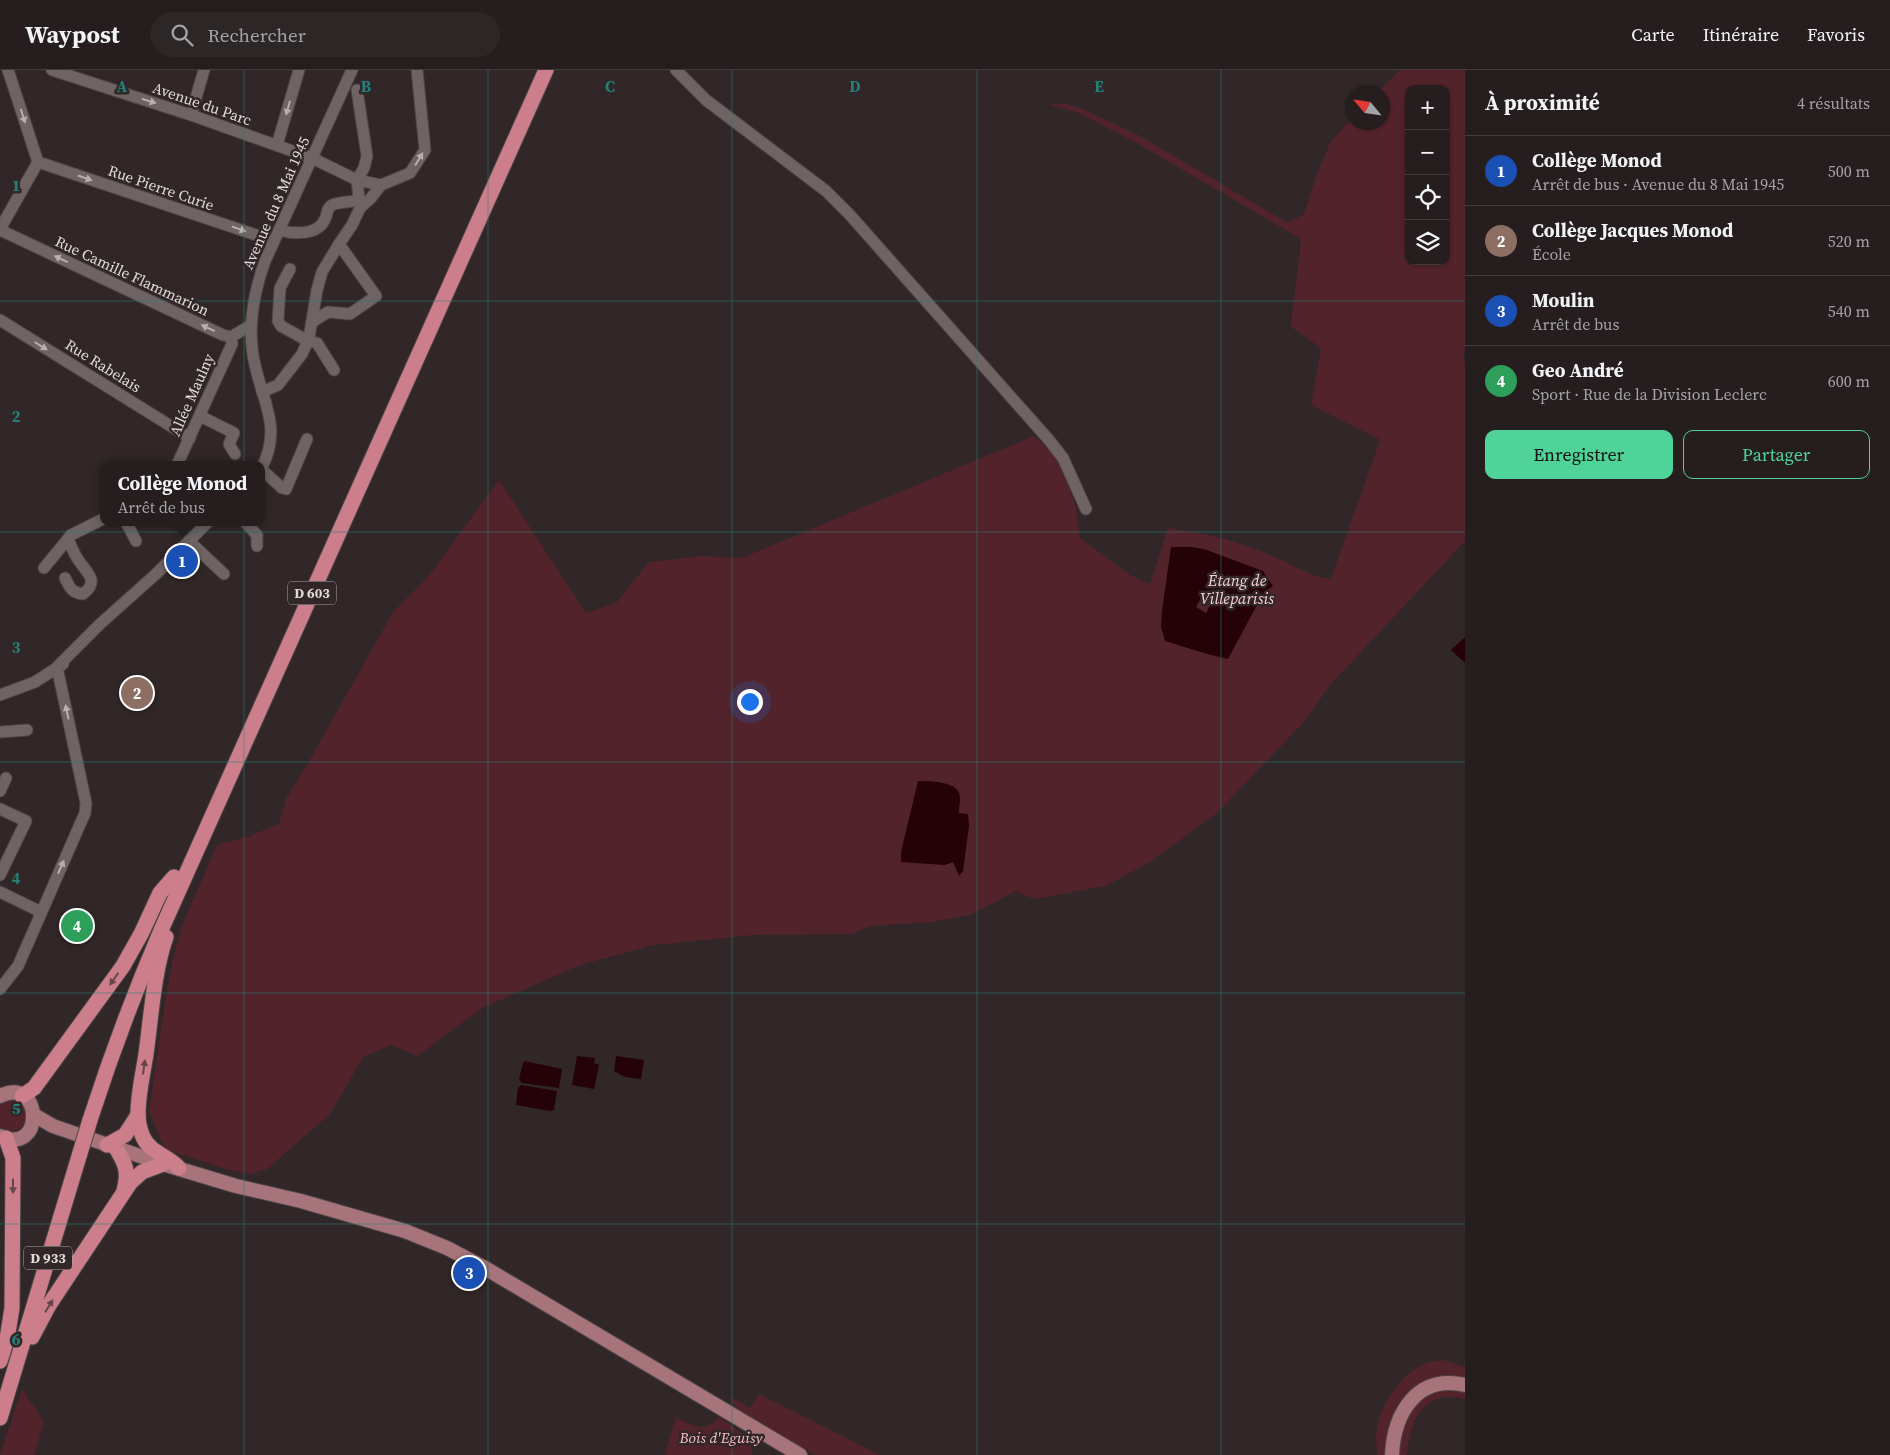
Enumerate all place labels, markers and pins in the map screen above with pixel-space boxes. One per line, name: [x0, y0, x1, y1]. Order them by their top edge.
pin: 1: [166, 542, 198, 580]
pin: 2: [121, 674, 153, 712]
pin: 4: [61, 907, 93, 945]
pin: 3: [453, 1254, 485, 1292]

